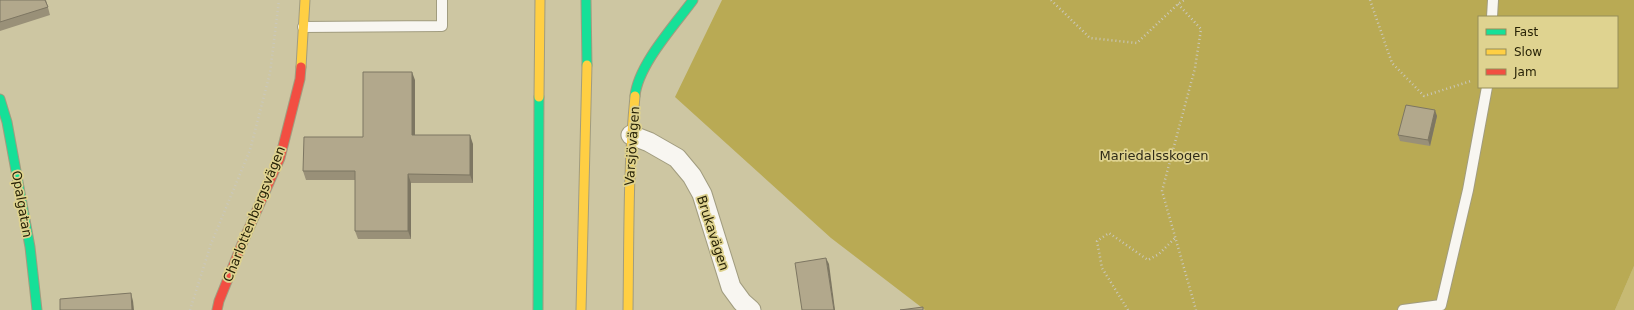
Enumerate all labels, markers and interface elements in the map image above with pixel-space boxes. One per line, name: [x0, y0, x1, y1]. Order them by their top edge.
legend: [1478, 16, 1618, 88]
text: Fast: [1514, 25, 1538, 39]
text: Slow: [1514, 45, 1542, 59]
text: Jam: [1513, 65, 1537, 79]
street label: Varsjövägen: [622, 106, 642, 186]
street label: Charlottenbergsvägen: [220, 144, 288, 284]
park label: Mariedalsskogen: [1099, 148, 1209, 163]
street label: Opalgatan: [9, 169, 35, 239]
street label: Brukavägen: [694, 194, 732, 272]

